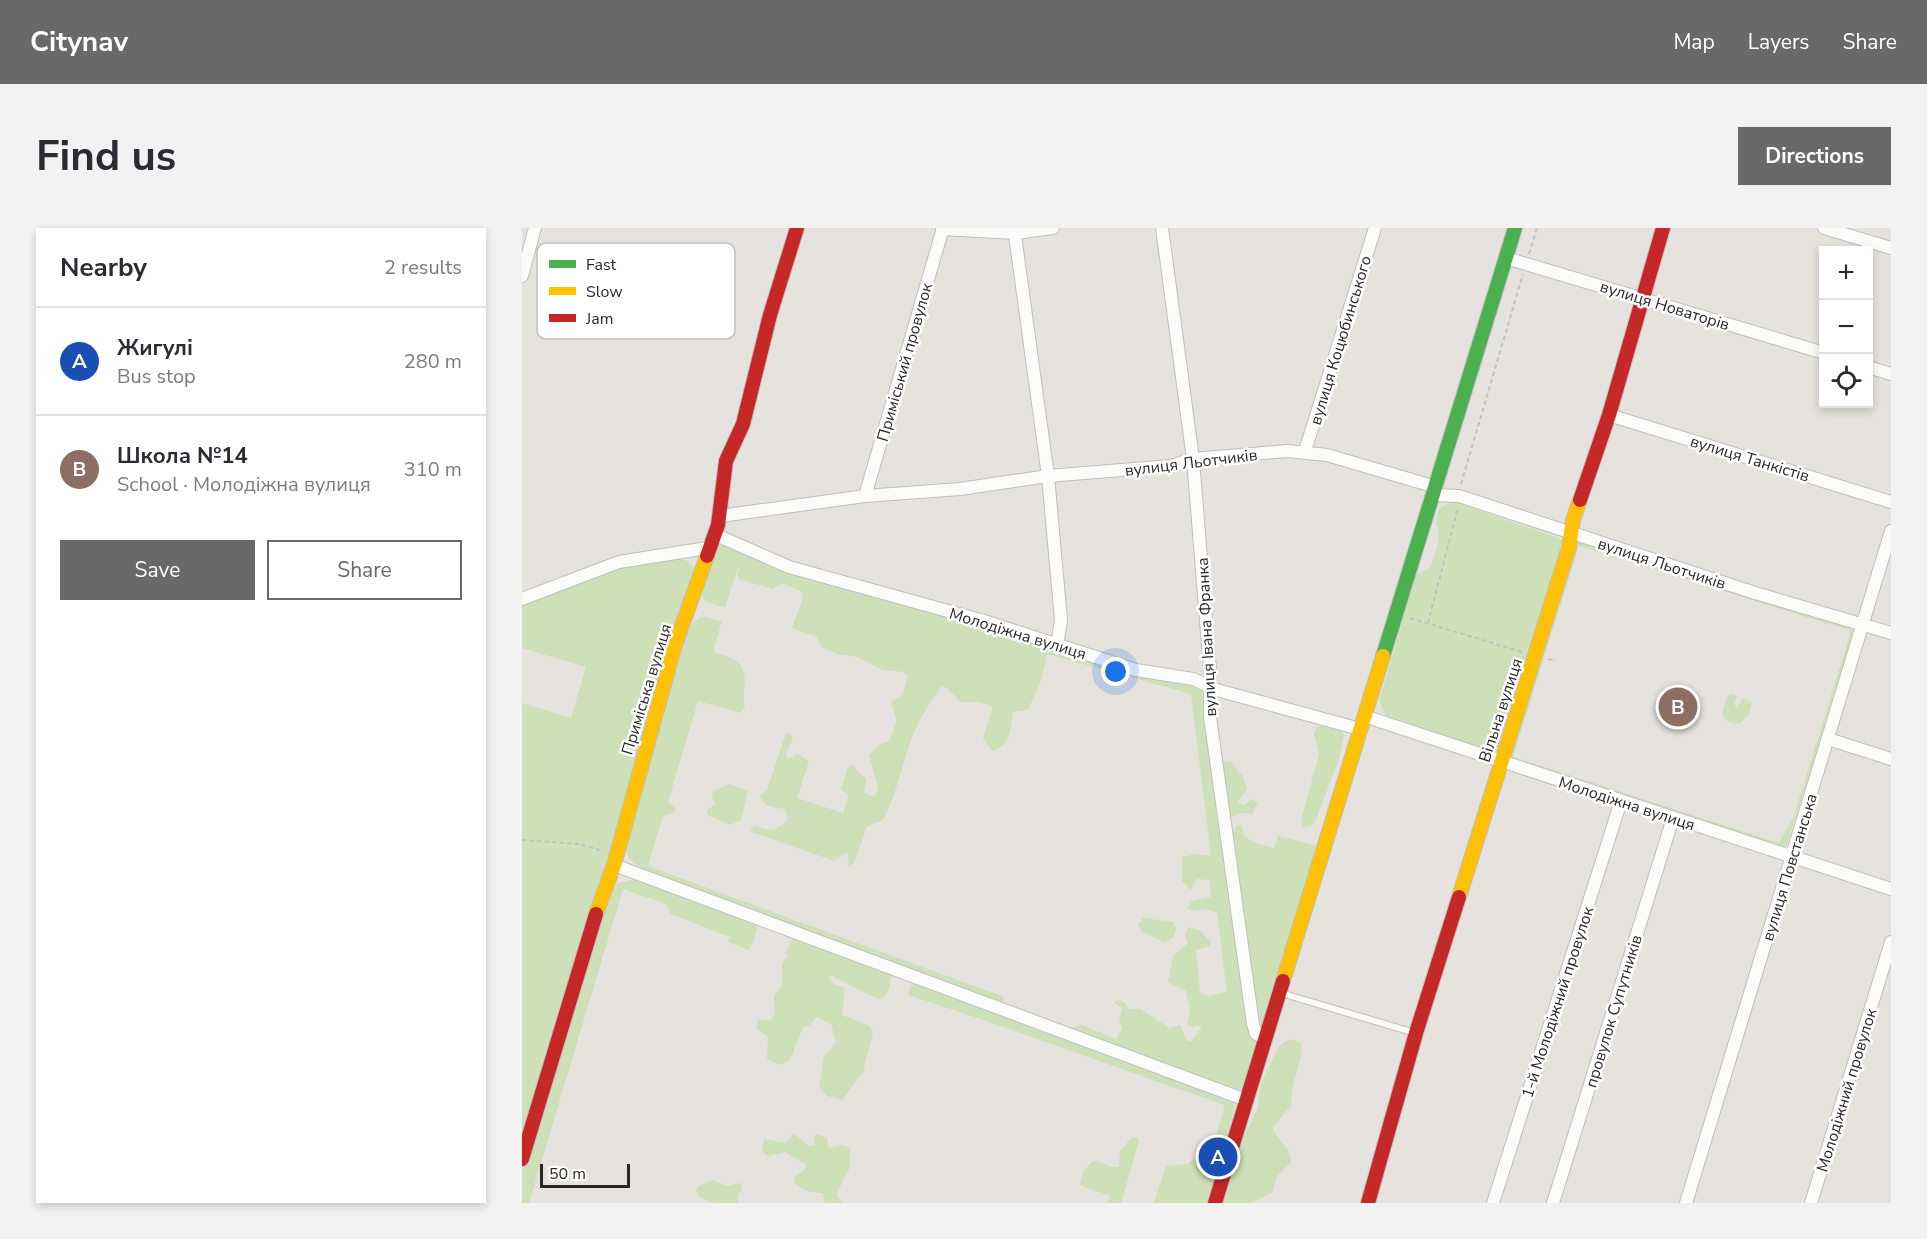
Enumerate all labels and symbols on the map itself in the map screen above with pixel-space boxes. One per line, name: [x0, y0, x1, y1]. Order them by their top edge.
legend: [537, 243, 735, 339]
street label: вулиця Коцюбинського: [1305, 253, 1377, 428]
text: Fast: [586, 254, 617, 276]
street label: вулиця Новаторів: [1597, 276, 1732, 336]
street label: Приміський провулок: [872, 280, 938, 444]
text: Slow: [586, 281, 623, 303]
text: Jam: [585, 308, 613, 330]
street label: вулиця Танкістів: [1687, 430, 1812, 488]
street label: вулиця Льотчиків: [1124, 444, 1259, 482]
street label: вулиця Льотчиків: [1595, 533, 1729, 595]
street label: вулиця Івана Франка: [1192, 557, 1222, 717]
street label: Молодіжна вулиця: [946, 603, 1089, 665]
street label: Приміська вулиця: [617, 621, 677, 758]
street label: Вільна вулиця: [1474, 656, 1528, 765]
your location: [1101, 657, 1130, 686]
pin: B: [1658, 684, 1698, 730]
street label: Молодіжна вулиця: [1556, 772, 1698, 836]
street label: вулиця Повстанська: [1757, 791, 1823, 944]
street label: 1-й Молодіжний провулок: [1517, 903, 1599, 1101]
street label: провулок Супутників: [1580, 932, 1648, 1090]
street label: Молодіжний провулок: [1812, 1005, 1883, 1175]
pin: A: [1198, 1134, 1238, 1180]
scale bar: [540, 1161, 630, 1188]

